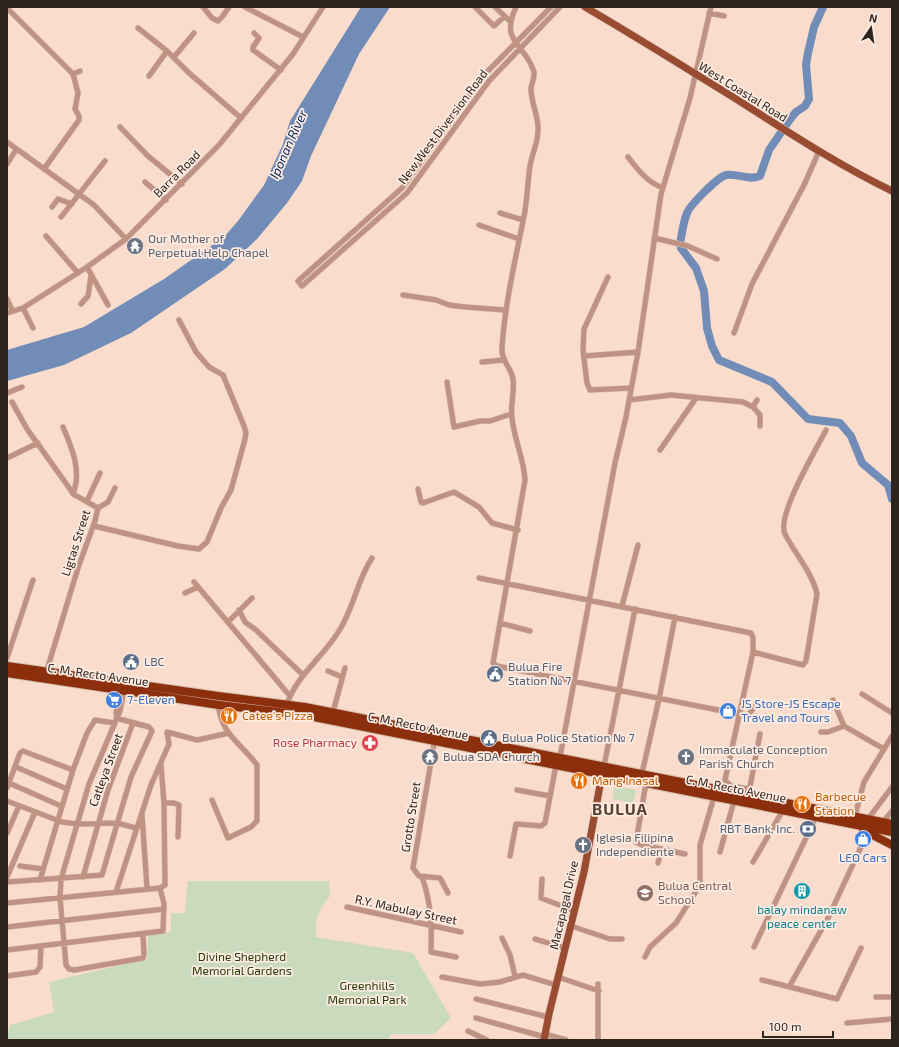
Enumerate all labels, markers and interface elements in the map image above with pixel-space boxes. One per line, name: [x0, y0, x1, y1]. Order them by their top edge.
north arrow: [851, 8, 891, 48]
text: N: [868, 11, 879, 25]
street label: West Coastal Road: [697, 58, 791, 124]
street label: New West Diversion Road: [395, 66, 490, 186]
water label: Iponan River: [266, 106, 311, 181]
street label: Barra Road: [150, 147, 203, 200]
place label: Our Mother of Perpetual Help Chapel: [148, 231, 269, 259]
temple icon: Our Mother of Perpetual Help Chapel: [125, 236, 145, 256]
street label: Ligtas Street: [58, 507, 93, 578]
public building icon: LBC: [121, 652, 141, 672]
place label: LBC: [144, 654, 165, 668]
place label: Bulua Fire Station № 7: [508, 659, 571, 687]
street label: C. M. Recto Avenue: [47, 660, 150, 688]
public building icon: Bulua Fire Station № 7: [485, 664, 505, 684]
supermarket icon: 7-Eleven: [104, 690, 124, 710]
place label: 7-Eleven: [127, 692, 175, 706]
place label: JS Store-JS Escape Travel and Tours: [741, 696, 841, 724]
shop icon: JS Store-JS Escape Travel and Tours: [718, 701, 738, 721]
restaurant icon: Catee's Pizza: [219, 706, 239, 726]
place label: Catee's Pizza: [242, 708, 313, 722]
street label: C. M. Recto Avenue: [367, 708, 470, 742]
public building icon: Bulua Police Station № 7: [479, 728, 499, 748]
place label: Bulua Police Station № 7: [502, 730, 635, 744]
street label: Catleya Street: [85, 731, 125, 808]
pharmacy icon: Rose Pharmacy: [360, 733, 380, 753]
place label: Rose Pharmacy: [273, 735, 358, 749]
place label: Immaculate Conception Parish Church: [699, 742, 827, 770]
temple icon: Bulua SDA Church: [420, 747, 440, 767]
church icon: Immaculate Conception Parish Church: [676, 747, 696, 767]
place label: Bulua SDA Church: [443, 749, 540, 763]
restaurant icon: Mang Inasal: [569, 771, 589, 791]
street label: C. M. Recto Avenue: [685, 771, 788, 805]
place label: Mang Inasal: [592, 773, 659, 787]
street label: Grotto Street: [398, 780, 423, 853]
place label: Barbecue Station: [815, 789, 866, 817]
restaurant icon: Barbecue Station: [792, 794, 812, 814]
district label: BULUA: [592, 799, 648, 818]
bank icon: RBT Bank, Inc.: [798, 819, 818, 839]
place label: RBT Bank, Inc.: [720, 821, 795, 835]
shop icon: LEO Cars: [853, 829, 873, 849]
place label: Iglesia Filipina Independiente: [596, 830, 674, 858]
church icon: Iglesia Filipina Independiente: [573, 835, 593, 855]
place label: LEO Cars: [839, 850, 887, 864]
street label: Macapagal Drive: [546, 859, 580, 951]
place label: Bulua Central School: [658, 878, 732, 906]
building icon: balay mindanaw peace center: [792, 881, 812, 901]
school or university icon: Bulua Central School: [635, 883, 655, 903]
street label: R.Y. Mabulay Street: [354, 891, 459, 927]
place label: balay mindanaw peace center: [757, 902, 847, 930]
park label: Divine Shepherd Memorial Gardens: [192, 949, 292, 977]
park label: Greenhills Memorial Park: [327, 978, 407, 1006]
scale bar: [763, 1013, 833, 1039]
text: 100 m: [769, 1019, 801, 1033]

